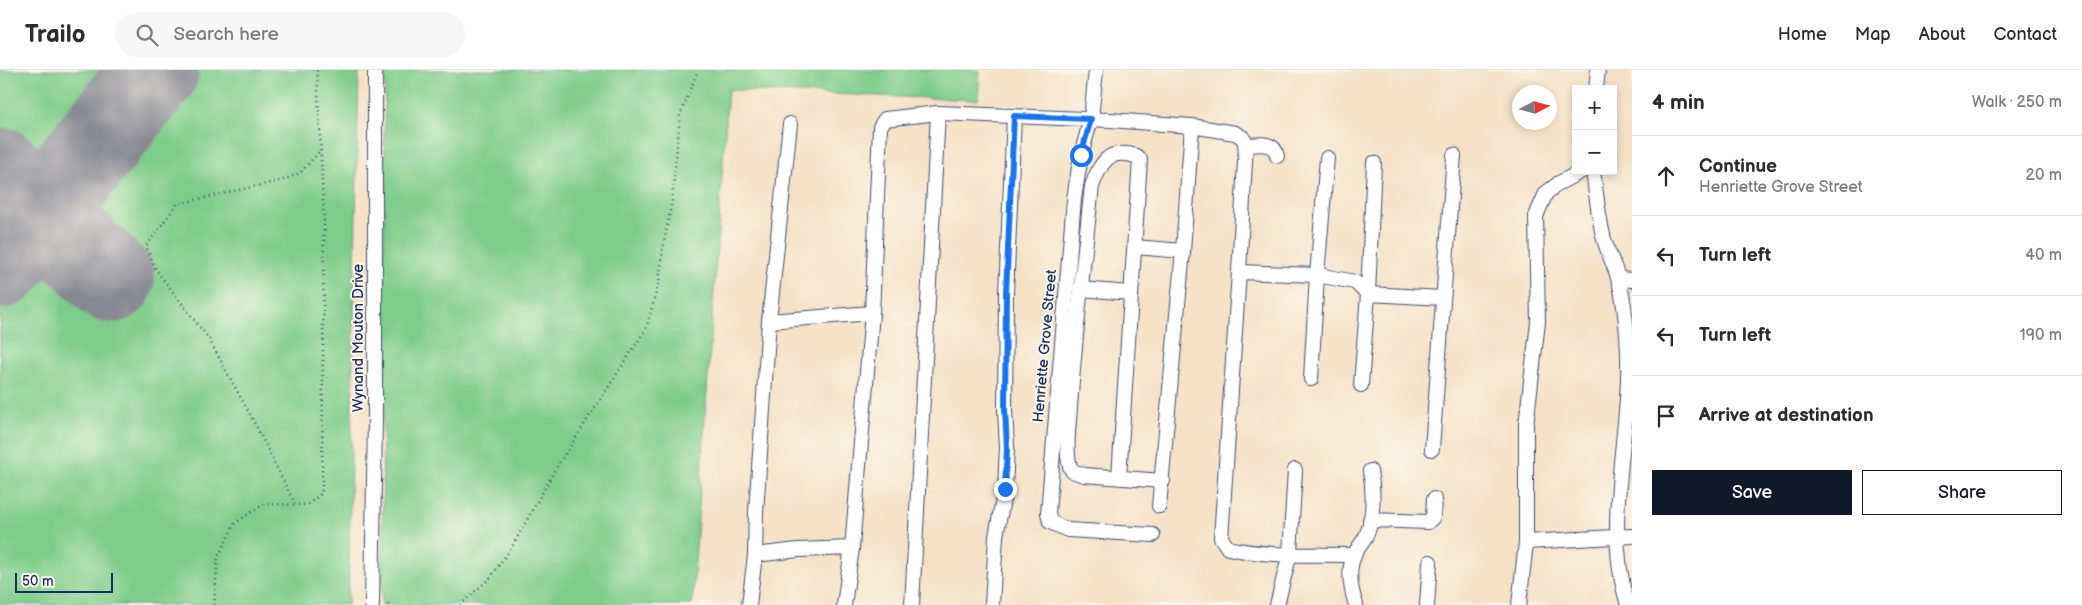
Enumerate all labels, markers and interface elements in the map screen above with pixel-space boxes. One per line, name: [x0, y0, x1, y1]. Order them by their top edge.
search box: [115, 12, 465, 57]
text: Trailo: [25, 20, 85, 49]
icon: search: [133, 21, 161, 49]
text: Search here: [173, 23, 279, 46]
text: Home: [1778, 24, 1827, 45]
text: Map: [1855, 24, 1891, 45]
text: About: [1919, 24, 1966, 45]
text: Contact: [1994, 24, 2057, 45]
north arrow: [1512, 85, 1557, 130]
map controls: [1572, 85, 1617, 175]
button: +: [1572, 85, 1617, 130]
text: 4 min: [1652, 90, 1705, 115]
text: Walk · 250 m: [1972, 93, 2062, 112]
button: −: [1572, 130, 1617, 175]
route start: [1070, 144, 1093, 167]
text: Continue: [1699, 155, 1777, 178]
icon: ahead: [1652, 162, 1680, 190]
text: 20 m: [2026, 166, 2062, 185]
text: Henriette Grove Street: [1699, 178, 1863, 197]
icon: left: [1652, 242, 1680, 270]
text: Turn left: [1699, 244, 1771, 267]
text: 40 m: [2025, 246, 2062, 265]
street label: Wynand Mouton Drive: [349, 264, 368, 412]
street label: Henriette Grove Street: [1029, 268, 1061, 423]
icon: left: [1652, 322, 1680, 350]
text: Turn left: [1699, 324, 1771, 347]
text: 190 m: [2020, 326, 2062, 345]
icon: arrive: [1652, 402, 1680, 430]
text: Arrive at destination: [1699, 404, 1874, 427]
button: Save: [1652, 470, 1852, 515]
button: Share: [1862, 470, 2062, 515]
route end: [994, 478, 1017, 501]
scale bar: [15, 570, 112, 593]
text: 50 m: [22, 573, 54, 590]

